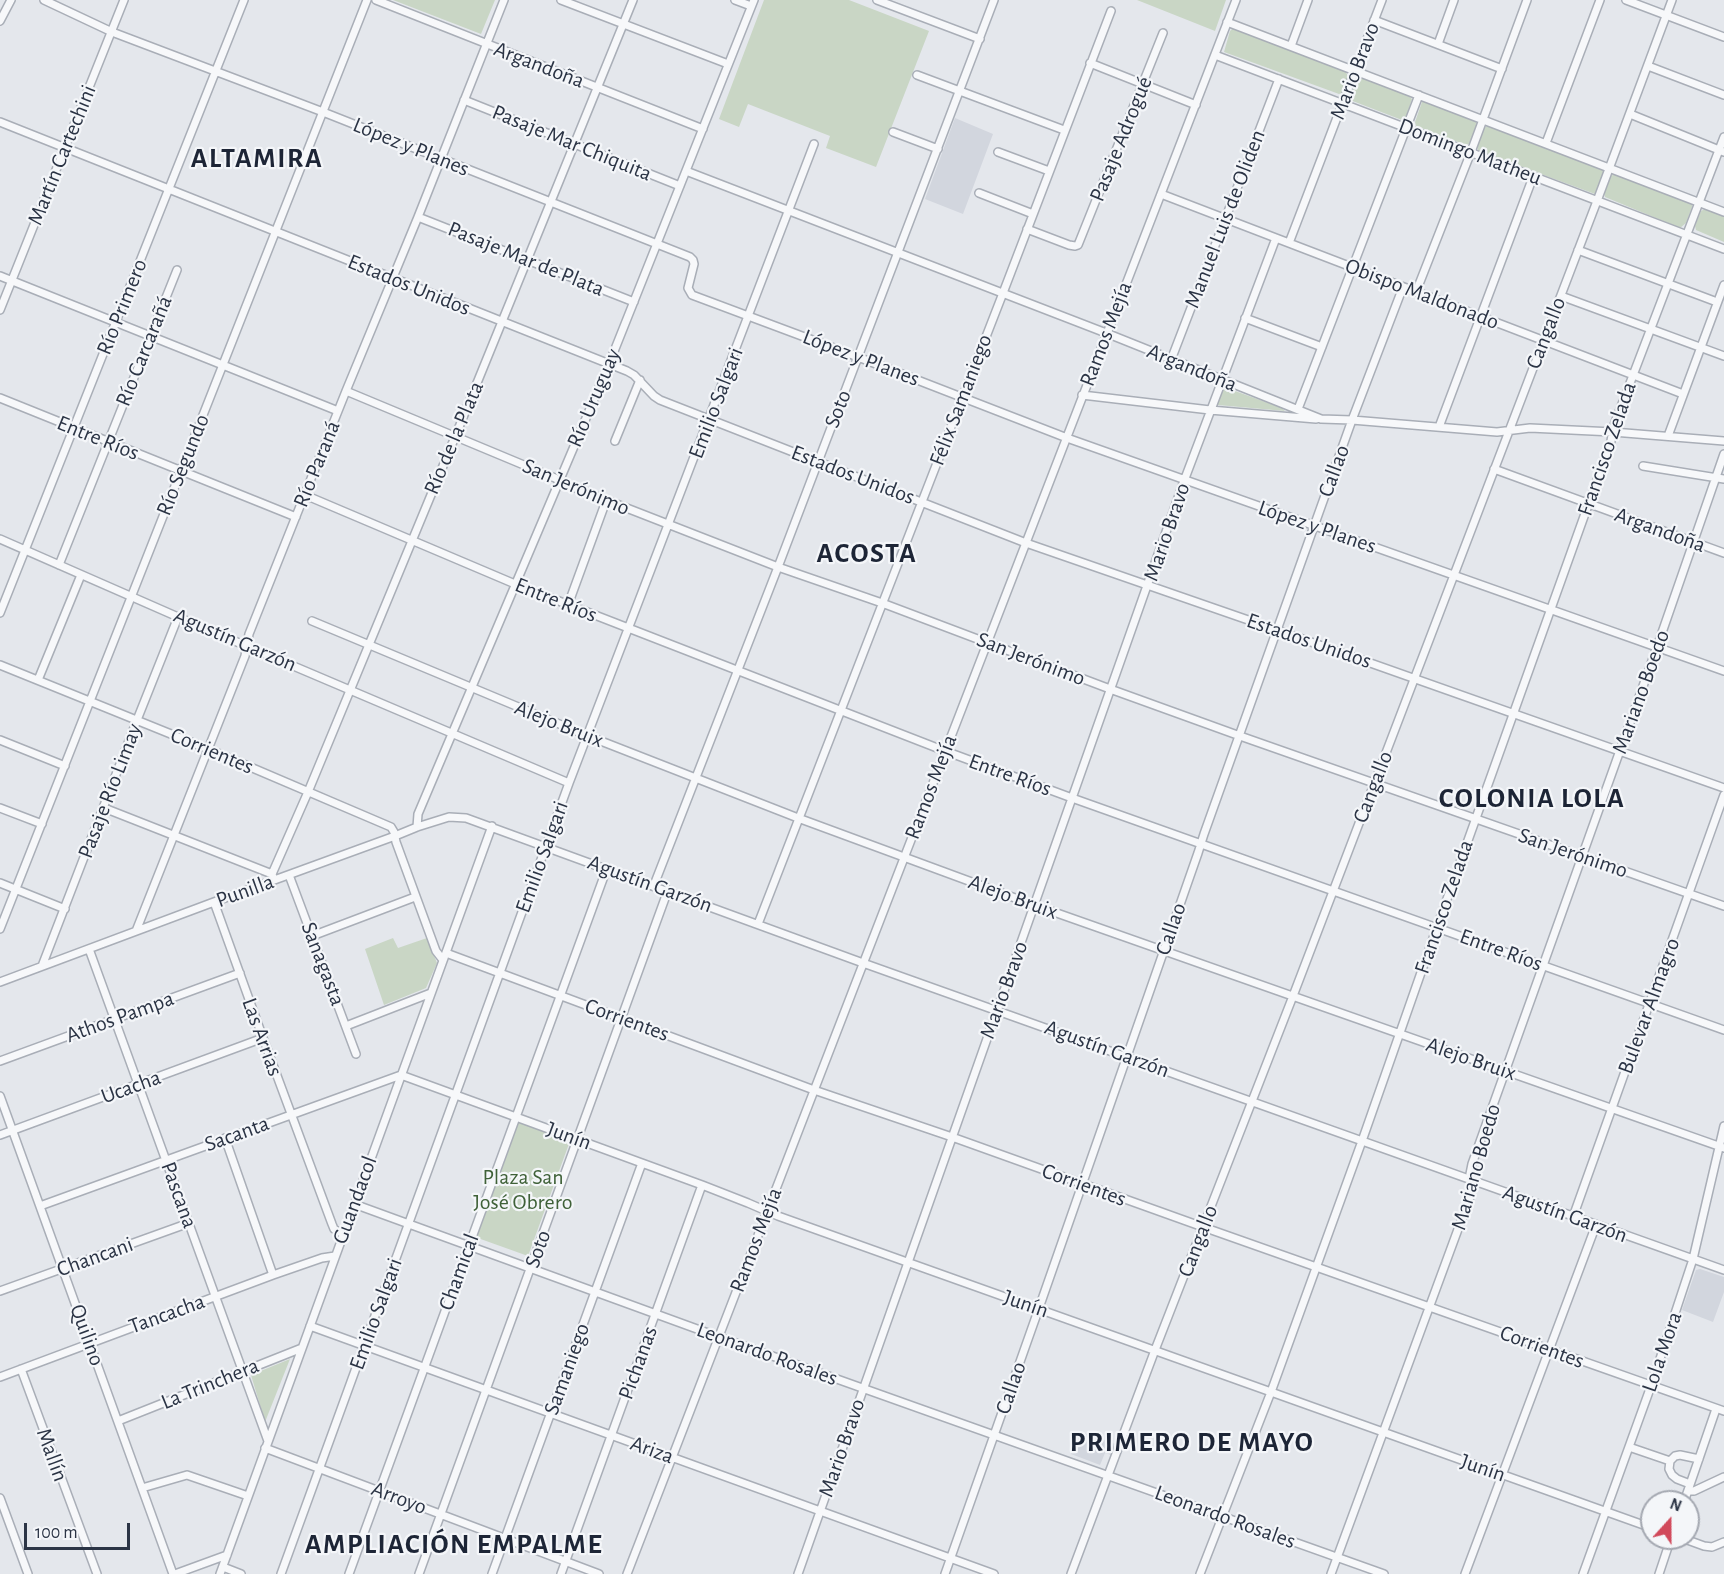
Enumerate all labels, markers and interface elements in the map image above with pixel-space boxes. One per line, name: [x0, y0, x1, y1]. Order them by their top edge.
street label: Mario Bravo: [1324, 19, 1386, 123]
street label: Argandoña: [490, 36, 588, 94]
street label: Pasaje Adrogué: [1084, 73, 1158, 205]
street label: Martín Cartechini: [22, 81, 102, 229]
street label: Pasaje Mar Chiquita: [488, 99, 656, 187]
street label: López y Planes: [349, 112, 473, 182]
street label: Domingo Matheu: [1395, 113, 1545, 191]
street label: Manuel Luis de Oliden: [1179, 126, 1271, 312]
district label: ALTAMIRA: [191, 142, 323, 176]
street label: Pasaje Mar de Plata: [444, 216, 608, 302]
street label: Estados Unidos: [344, 248, 474, 322]
street label: Obispo Maldonado: [1341, 253, 1503, 335]
street label: Río Primero: [91, 255, 153, 359]
street label: Ramos Mejía: [1074, 278, 1138, 390]
street label: Río Carcarañá: [110, 292, 178, 410]
street label: Cangallo: [1520, 293, 1572, 373]
street label: López y Planes: [799, 324, 923, 392]
street label: Félix Samaniego: [924, 331, 998, 469]
street label: Argandoña: [1143, 338, 1241, 398]
street label: Emilio Salgari: [683, 344, 749, 462]
street label: Río Uruguay: [561, 345, 627, 451]
street label: Río de la Plata: [418, 377, 490, 499]
street label: Francisco Zelada: [1572, 378, 1642, 520]
street label: Soto: [819, 386, 857, 432]
street label: Entre Ríos: [53, 410, 143, 466]
street label: Río Segundo: [151, 410, 215, 520]
street label: Río Paraná: [288, 417, 346, 511]
street label: Estados Unidos: [787, 439, 919, 511]
street label: Callao: [1312, 441, 1356, 501]
street label: San Jerónimo: [518, 453, 634, 521]
street label: Mario Bravo: [1138, 479, 1196, 585]
street label: López y Planes: [1254, 494, 1380, 560]
street label: Argandoña: [1611, 501, 1709, 559]
district label: ACOSTA: [817, 537, 917, 571]
street label: Entre Ríos: [511, 572, 601, 628]
street label: Agustín Garzón: [170, 602, 300, 678]
street label: Estados Unidos: [1243, 607, 1375, 675]
street label: San Jerónimo: [973, 626, 1089, 692]
street label: Mariano Boedo: [1606, 626, 1676, 758]
street label: Alejo Bruix: [511, 694, 607, 754]
street label: Pasaje Río Limay: [72, 720, 148, 862]
street label: Corrientes: [167, 722, 257, 780]
street label: Ramos Mejía: [899, 731, 963, 843]
street label: Cangallo: [1347, 747, 1399, 827]
street label: Entre Ríos: [965, 748, 1055, 802]
district label: COLONIA LOLA: [1439, 782, 1625, 816]
street label: Emilio Salgari: [510, 798, 574, 916]
street label: San Jerónimo: [1515, 822, 1631, 884]
street label: Francisco Zelada: [1409, 836, 1479, 978]
street label: Agustín Garzón: [584, 849, 716, 919]
street label: Punilla: [212, 868, 278, 914]
street label: Alejo Bruix: [965, 869, 1061, 925]
street label: Callao: [1150, 899, 1192, 959]
street label: Sanagasta: [295, 919, 351, 1009]
street label: Entre Ríos: [1456, 923, 1546, 977]
street label: Bulevar Almagro: [1612, 934, 1686, 1078]
street label: Mario Bravo: [974, 938, 1034, 1042]
street label: Athos Pampa: [62, 985, 178, 1049]
street label: Corrientes: [581, 993, 673, 1047]
street label: Las Arrias: [236, 994, 288, 1080]
street label: Agustín Garzón: [1041, 1014, 1173, 1084]
street label: Alejo Bruix: [1423, 1031, 1519, 1087]
street label: Ucacha: [98, 1064, 164, 1110]
street label: Mariano Boedo: [1445, 1101, 1507, 1233]
street label: Sacanta: [201, 1110, 273, 1158]
street label: Junín: [543, 1116, 595, 1156]
street label: Guandacol: [327, 1152, 383, 1248]
street label: Pascana: [155, 1158, 203, 1232]
street label: Corrientes: [1038, 1158, 1130, 1212]
park label: Plaza San José Obrero: [473, 1164, 573, 1216]
street label: Agustín Garzón: [1499, 1179, 1631, 1249]
street label: Ramos Mejía: [724, 1184, 788, 1296]
street label: Cangallo: [1172, 1201, 1224, 1281]
street label: Soto: [519, 1227, 557, 1271]
street label: Chamical: [433, 1230, 485, 1314]
street label: Chancani: [53, 1231, 137, 1283]
street label: Emilio Salgari: [344, 1255, 408, 1373]
street label: Junín: [1000, 1284, 1052, 1324]
street label: Tancacha: [125, 1288, 209, 1340]
street label: Quilino: [64, 1301, 110, 1369]
street label: Lola Mora: [1636, 1308, 1688, 1396]
street label: Leonardo Rosales: [693, 1316, 841, 1392]
street label: Samaniego: [538, 1320, 596, 1418]
street label: Corrientes: [1496, 1320, 1588, 1374]
street label: Pichanas: [613, 1323, 663, 1403]
street label: La Trinchera: [157, 1352, 263, 1416]
street label: Callao: [990, 1358, 1032, 1418]
street label: Mario Bravo: [813, 1395, 871, 1501]
street label: Mallín: [30, 1425, 74, 1485]
district label: PRIMERO DE MAYO: [1070, 1426, 1314, 1460]
street label: Ariza: [627, 1430, 677, 1470]
street label: Junín: [1457, 1448, 1509, 1488]
street label: Arroyo: [368, 1475, 430, 1521]
street label: Leonardo Rosales: [1151, 1479, 1299, 1555]
north arrow: [1640, 1490, 1700, 1550]
text: N: [1668, 1496, 1684, 1515]
scale bar: [27, 1511, 134, 1549]
text: 100 m: [35, 1524, 78, 1542]
district label: AMPLIACIÓN EMPALME: [305, 1528, 603, 1562]

